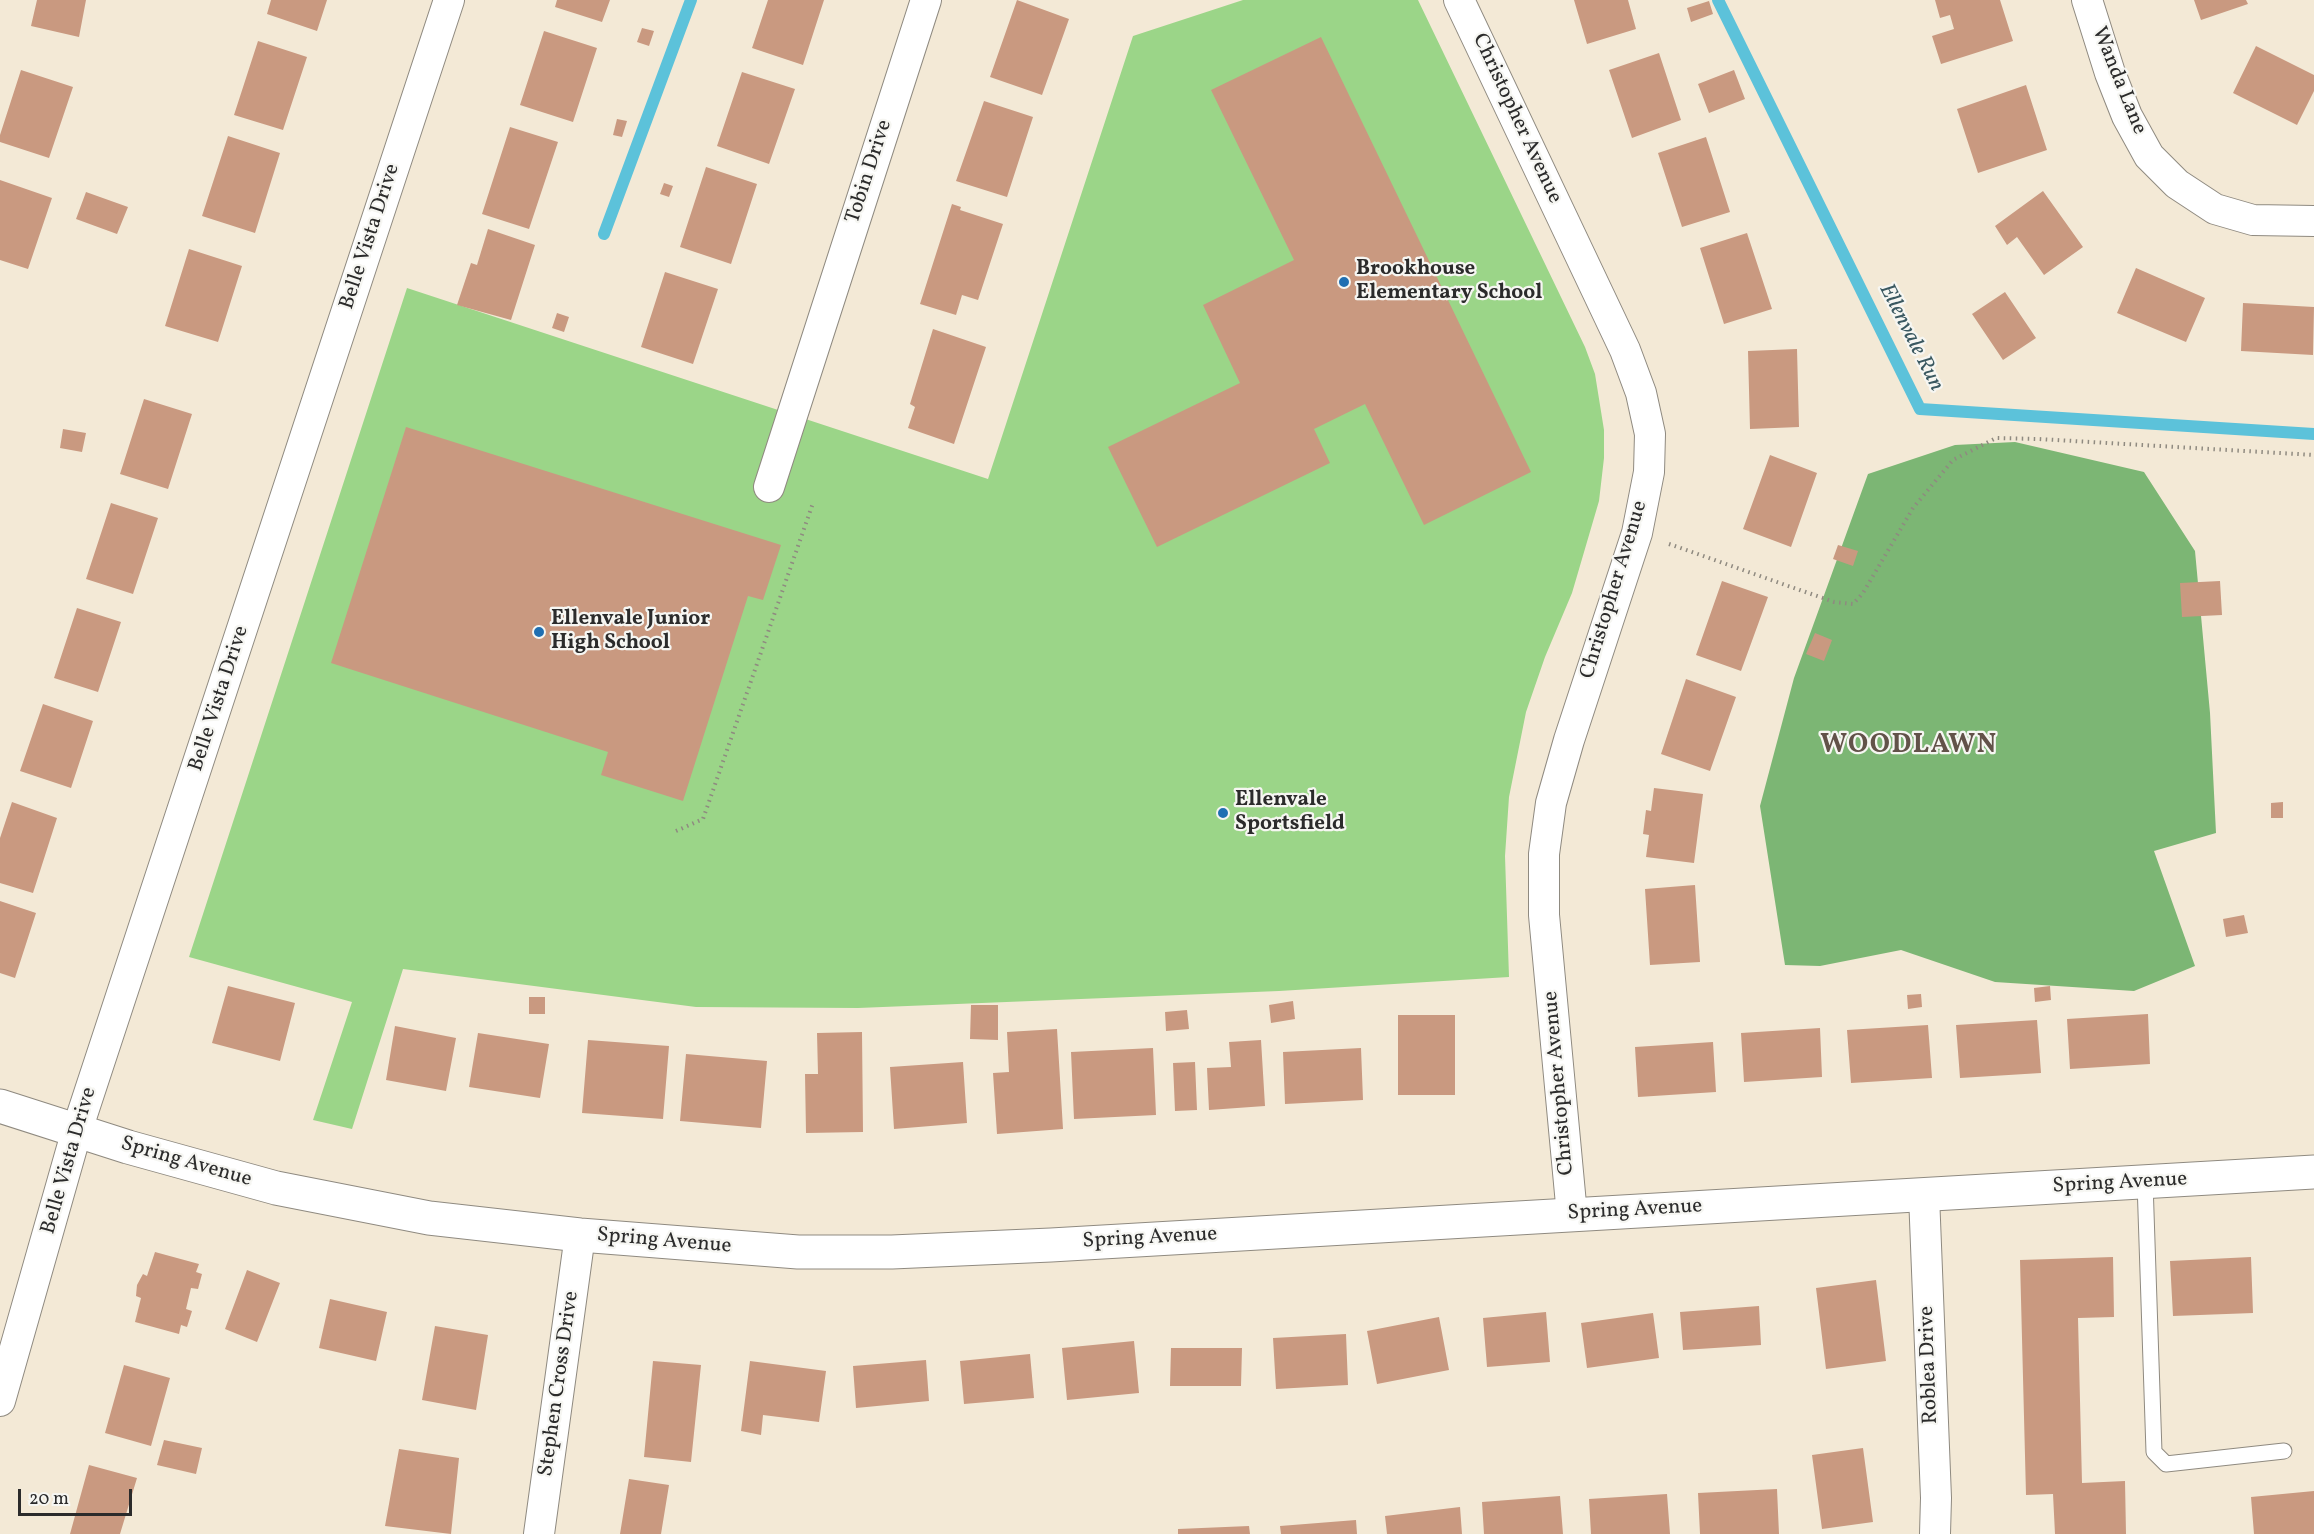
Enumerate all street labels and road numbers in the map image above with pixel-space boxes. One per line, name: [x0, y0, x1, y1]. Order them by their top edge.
street label: Wanda Lane: [2085, 24, 2151, 138]
street label: Christopher Avenue: [1466, 30, 1566, 208]
street label: Tobin Drive: [841, 117, 899, 227]
street label: Belle Vista Drive: [336, 161, 406, 313]
street label: Christopher Avenue: [1576, 498, 1654, 682]
street label: Belle Vista Drive: [185, 623, 255, 775]
street label: Christopher Avenue: [1539, 990, 1581, 1176]
street label: Belle Vista Drive: [37, 1085, 103, 1237]
street label: Spring Avenue: [118, 1132, 254, 1194]
street label: Spring Avenue: [2052, 1168, 2188, 1200]
street label: Spring Avenue: [1567, 1195, 1703, 1227]
street label: Spring Avenue: [1082, 1223, 1218, 1255]
street label: Spring Avenue: [596, 1224, 732, 1260]
street label: Stephen Cross Drive: [535, 1290, 585, 1478]
street label: Roblea Drive: [1915, 1305, 1945, 1425]

